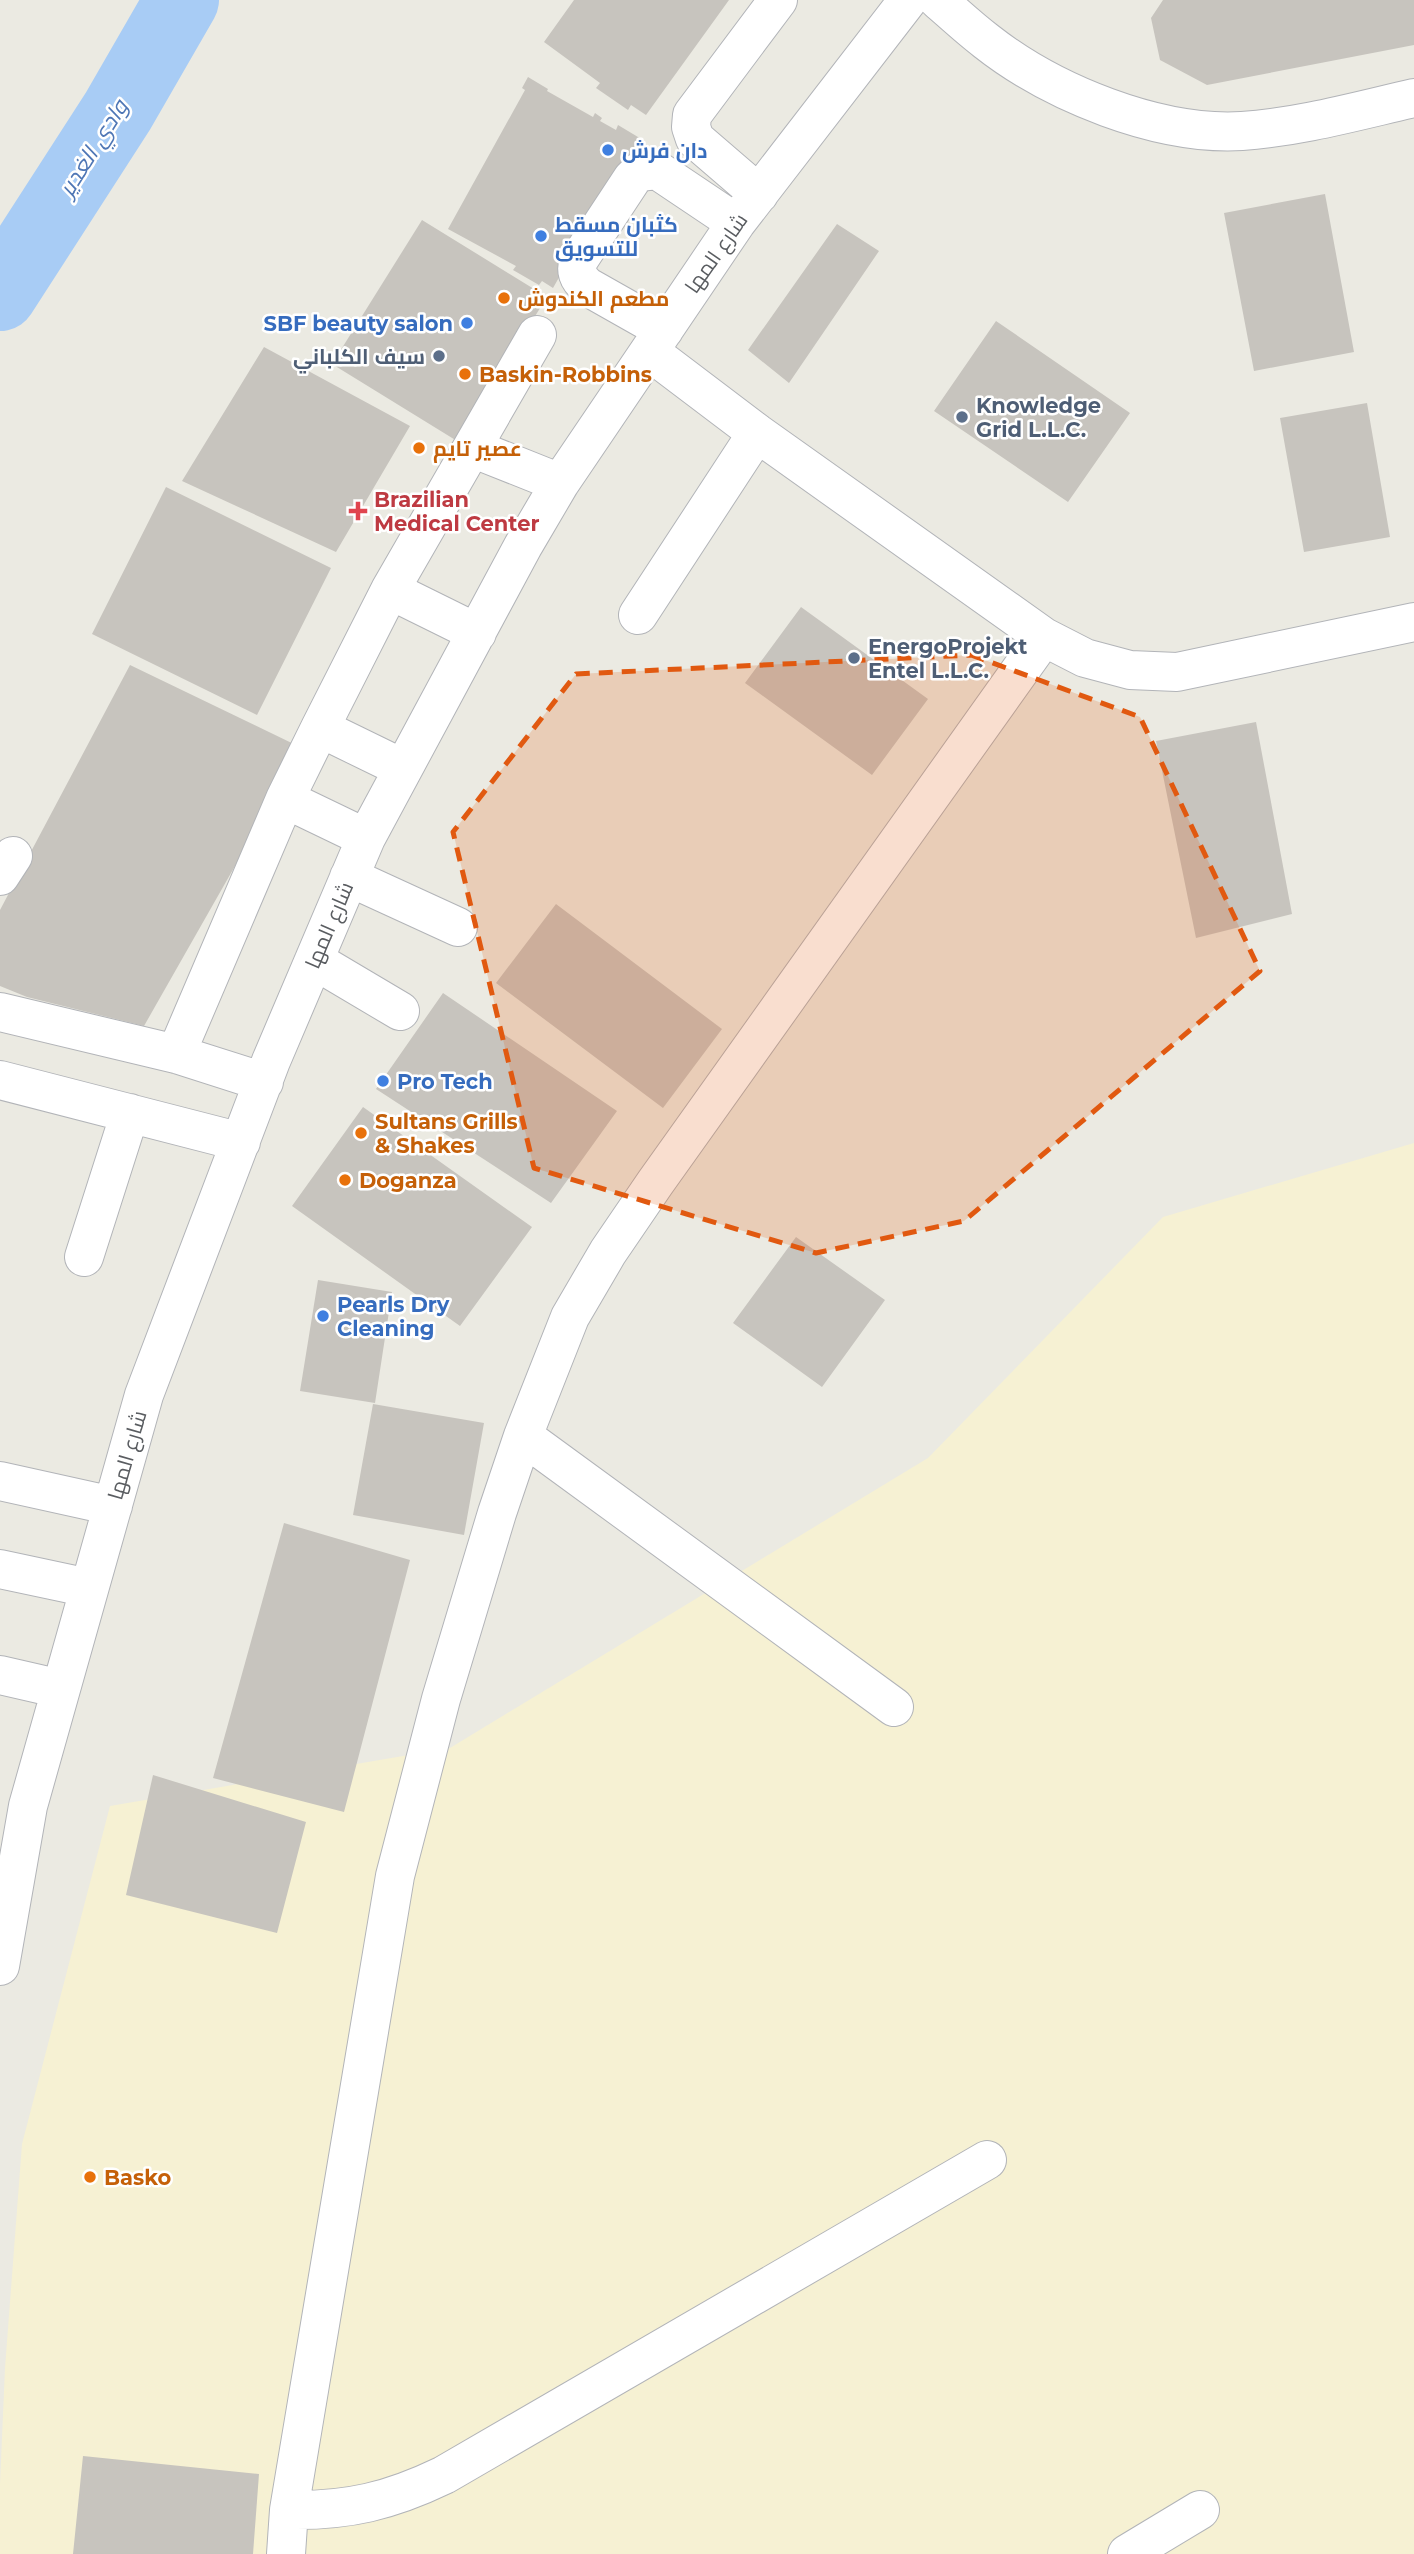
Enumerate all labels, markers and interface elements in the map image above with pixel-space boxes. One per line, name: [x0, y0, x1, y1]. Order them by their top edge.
water label: وادي الغدير: [51, 93, 138, 206]
place label: دان فرش: [622, 138, 707, 163]
marker: دان فرش: [600, 142, 616, 158]
street label: شارع المها: [679, 208, 754, 299]
place label: كثبان مسقط للتسويق: [555, 212, 678, 262]
marker: كثبان مسقط للتسويق: [533, 228, 549, 244]
place label: مطعم الكندوش: [518, 286, 669, 313]
marker: مطعم الكندوش: [496, 290, 512, 306]
place label: SBF beauty salon: [264, 311, 453, 336]
marker: SBF beauty salon: [459, 315, 475, 331]
place label: سيف الكلباني: [293, 344, 425, 374]
marker: سيف الكلباني: [431, 348, 447, 364]
place label: Baskin-Robbins: [479, 362, 652, 387]
marker: Baskin-Robbins: [457, 366, 473, 382]
place label: Knowledge Grid L.L.C.: [976, 393, 1101, 442]
marker: Knowledge Grid L.L.C.: [954, 409, 970, 425]
place label: عصير تايم: [433, 436, 522, 463]
marker: عصير تايم: [411, 440, 427, 456]
place label: Brazilian Medical Center: [374, 487, 539, 536]
marker: Brazilian Medical Center: [348, 501, 368, 521]
place label: EnergoProjekt Entel L.L.C.: [868, 634, 1027, 683]
marker: EnergoProjekt Entel L.L.C.: [846, 650, 862, 666]
street label: شارع المها: [300, 878, 360, 973]
place label: Pro Tech: [397, 1069, 493, 1094]
marker: Pro Tech: [375, 1073, 391, 1089]
place label: Sultans Grills & Shakes: [375, 1109, 518, 1158]
marker: Sultans Grills & Shakes: [353, 1125, 369, 1141]
place label: Doganza: [359, 1168, 457, 1193]
marker: Doganza: [337, 1172, 353, 1188]
place label: Pearls Dry Cleaning: [337, 1292, 450, 1341]
marker: Pearls Dry Cleaning: [315, 1308, 331, 1324]
street label: شارع المها: [102, 1407, 154, 1503]
place label: Basko: [104, 2165, 171, 2190]
marker: Basko: [82, 2169, 98, 2185]

